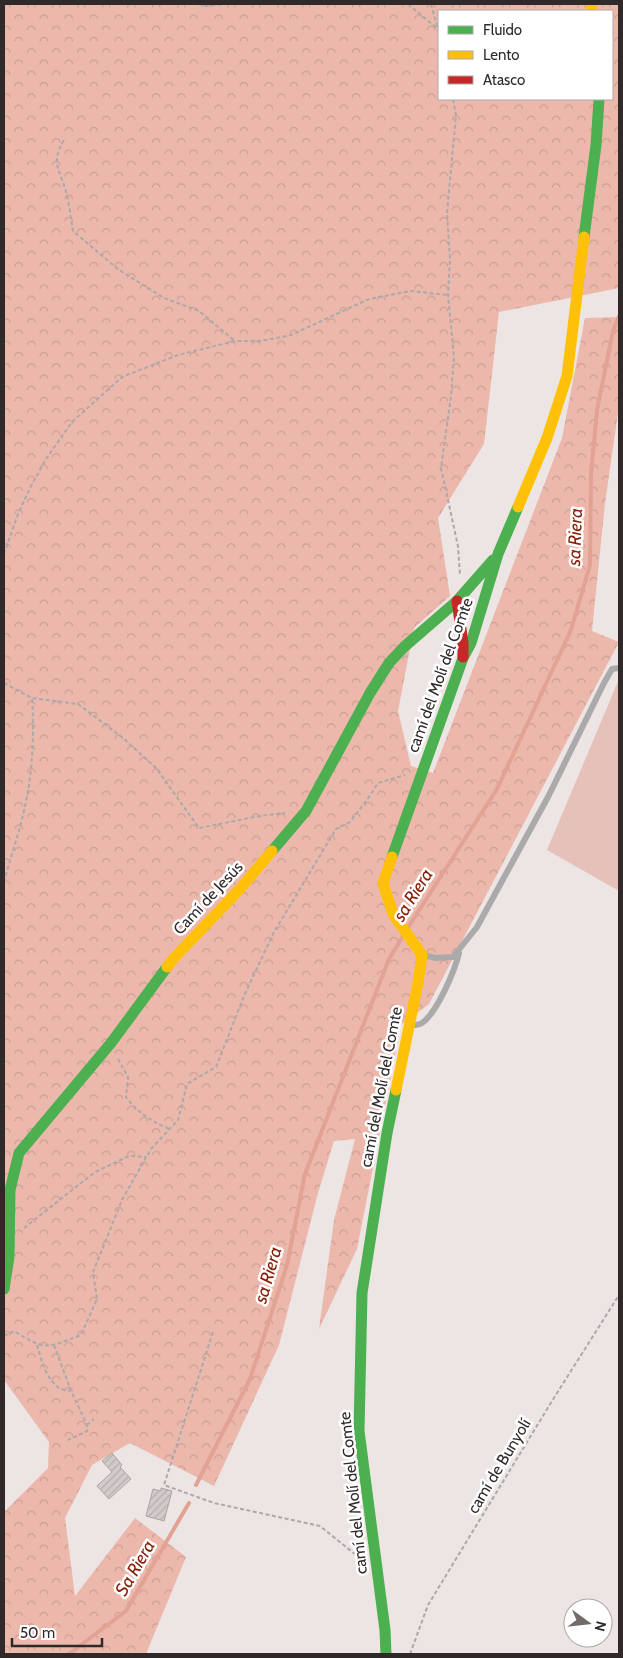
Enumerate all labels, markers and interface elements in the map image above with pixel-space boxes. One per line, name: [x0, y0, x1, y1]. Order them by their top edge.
legend: [438, 10, 613, 100]
text: Fluido: [483, 21, 522, 39]
text: Lento: [483, 46, 520, 64]
text: Atasco: [483, 71, 525, 89]
water label: sa Riera: [563, 508, 587, 567]
street label: camí del Molí del Comte: [403, 595, 477, 755]
street label: Camí de Jesús: [169, 857, 247, 938]
water label: sa Riera: [388, 865, 438, 926]
street label: camí del Molí del Comte: [356, 1005, 406, 1169]
water label: sa Riera: [249, 1244, 287, 1307]
street label: camí del Molí del Comte: [335, 1411, 371, 1575]
street label: camí de Bunyolí: [463, 1415, 535, 1517]
water label: Sa Riera: [110, 1536, 160, 1600]
north arrow: [563, 1598, 613, 1648]
scale bar: [12, 1616, 102, 1648]
text: N: [591, 1619, 611, 1633]
text: 50 m: [20, 1624, 55, 1642]

